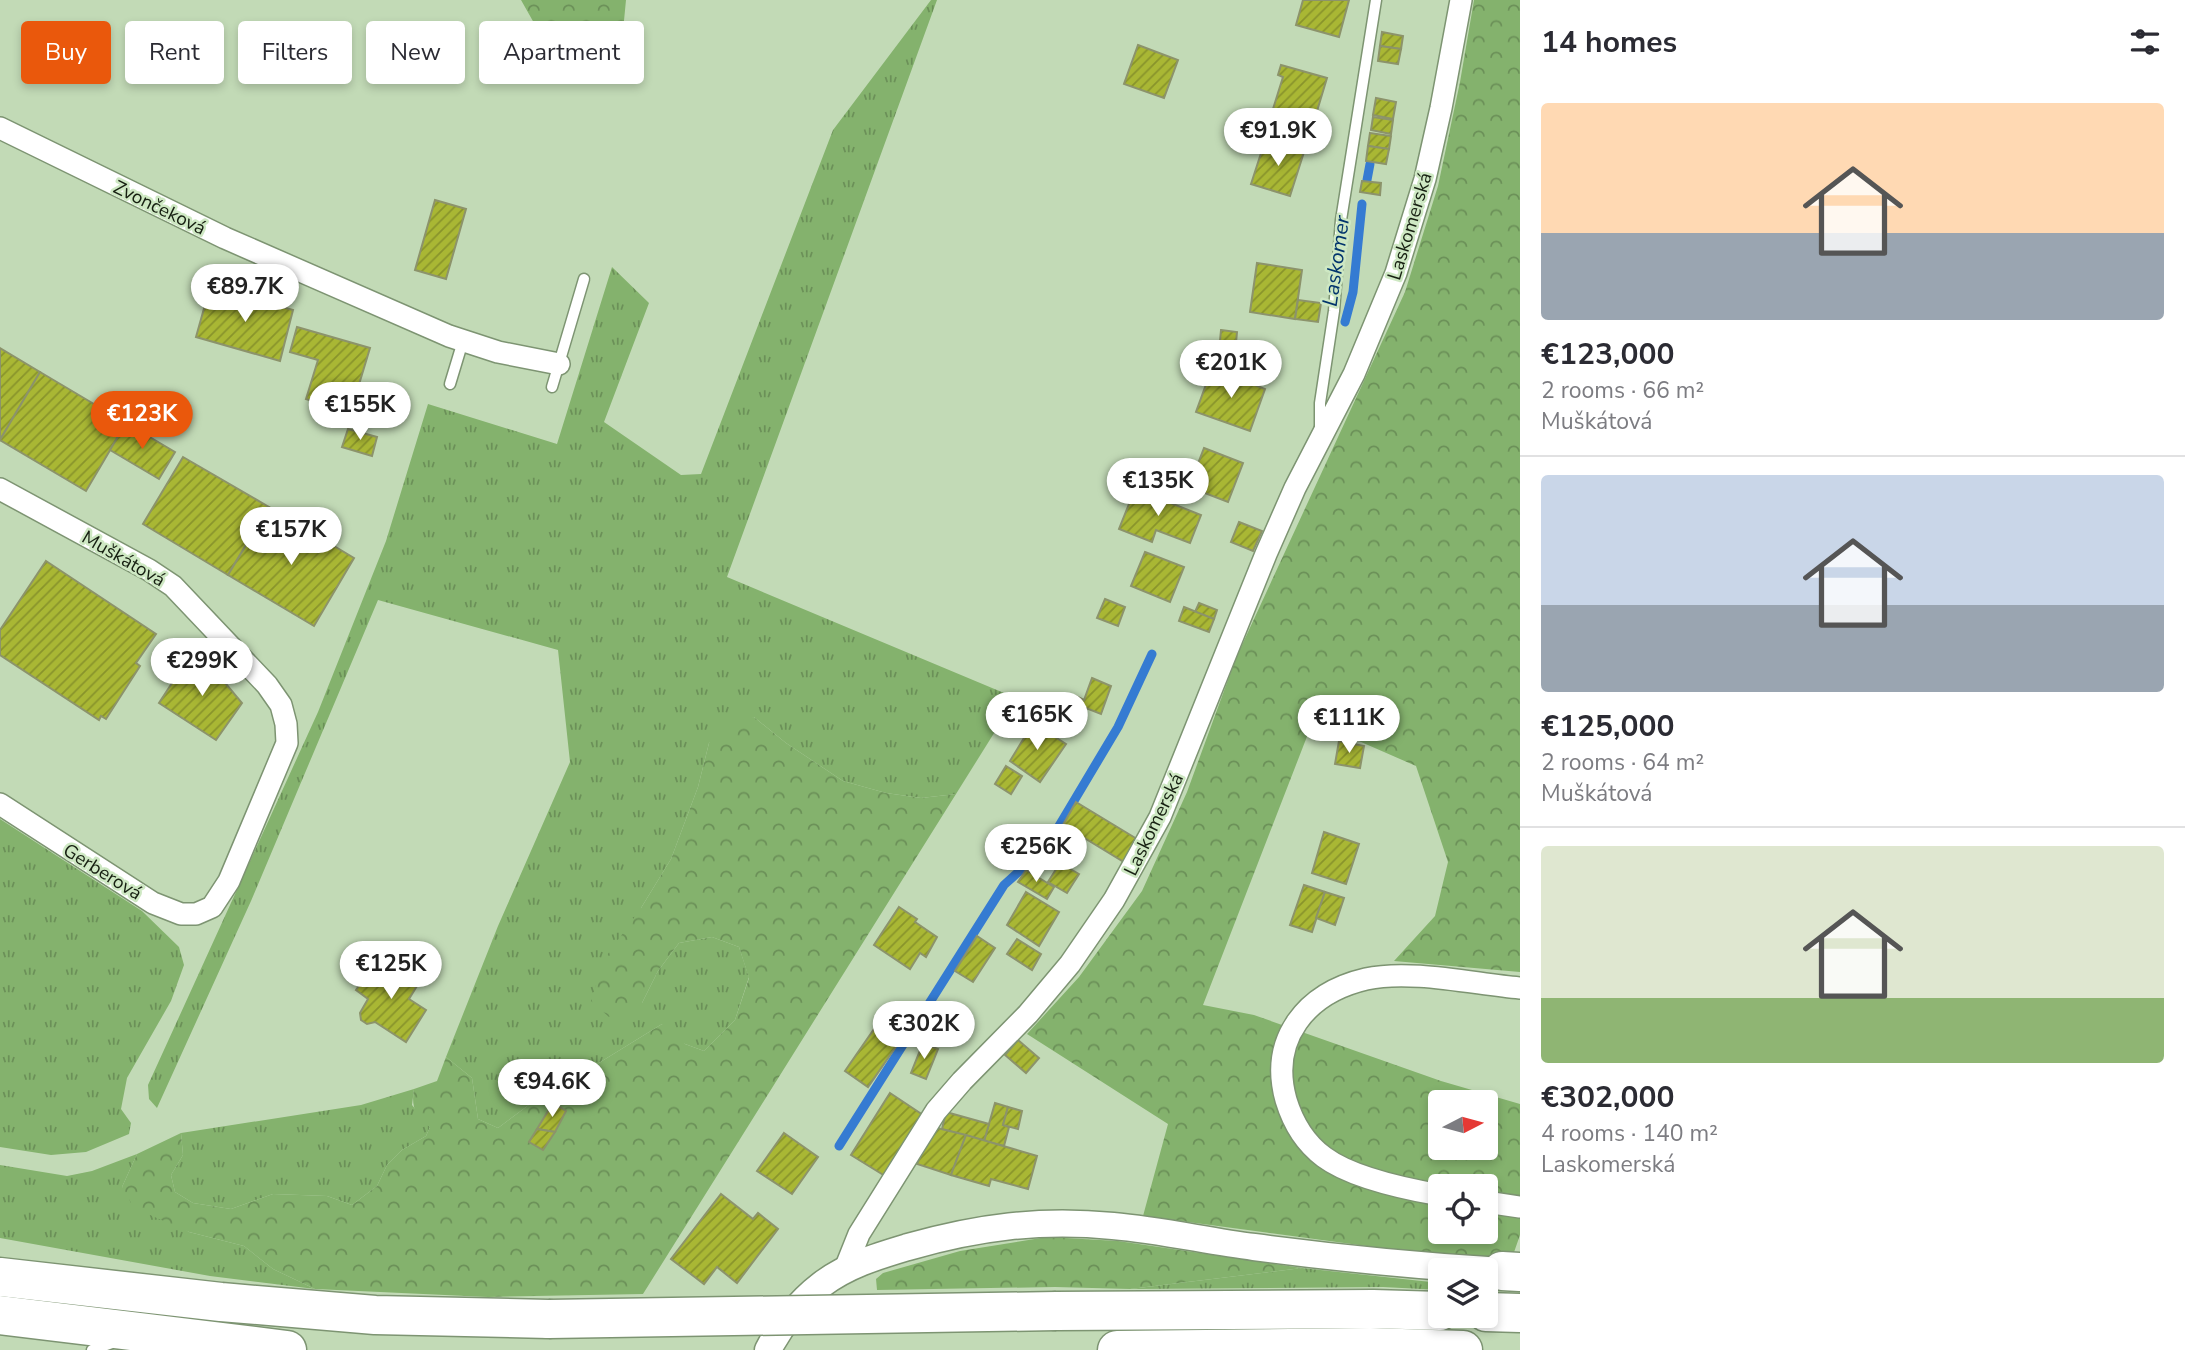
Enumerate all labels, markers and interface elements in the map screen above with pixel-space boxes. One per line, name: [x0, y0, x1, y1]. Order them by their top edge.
chip: Buy: [21, 21, 111, 84]
chip: Rent: [125, 21, 224, 84]
chip: Filters: [238, 21, 352, 84]
chip: New: [366, 21, 465, 84]
chip: Apartment: [479, 21, 644, 84]
text: 14 homes: [1541, 22, 1677, 63]
icon: filters: [2126, 23, 2164, 61]
pin: €91.9K: [1221, 108, 1335, 168]
text: €91.9K: [1240, 115, 1316, 146]
icon: home: [1790, 148, 1916, 274]
street label: Laskomerská: [1381, 169, 1439, 283]
street label: Zvončeková: [109, 174, 210, 241]
water label: Laskomer: [1316, 213, 1356, 308]
pin: €89.7K: [188, 264, 302, 324]
text: €89.7K: [207, 271, 283, 302]
text: €123,000: [1541, 334, 1674, 375]
pin: €201K: [1182, 340, 1280, 400]
text: €201K: [1196, 347, 1266, 378]
text: 2 rooms · 66 m²: [1541, 375, 1704, 406]
pin: €155K: [311, 382, 409, 442]
text: €155K: [325, 389, 395, 420]
pin: €123K: [93, 392, 191, 451]
text: €123K: [107, 398, 177, 429]
text: Muškátová: [1541, 406, 1653, 437]
pin: €135K: [1109, 458, 1207, 518]
text: €135K: [1123, 465, 1193, 496]
pin: €157K: [242, 508, 340, 567]
text: €157K: [256, 514, 326, 545]
icon: home: [1790, 520, 1916, 646]
street label: Muškátová: [77, 525, 170, 593]
pin: €299K: [153, 638, 251, 698]
text: €299K: [167, 645, 237, 676]
pin: €165K: [988, 692, 1086, 752]
pin: €111K: [1300, 696, 1398, 755]
text: €165K: [1002, 699, 1072, 730]
text: €111K: [1314, 702, 1384, 733]
text: €125,000: [1541, 706, 1674, 747]
text: 2 rooms · 64 m²: [1541, 747, 1704, 778]
street label: Laskomerská: [1118, 769, 1190, 880]
text: Muškátová: [1541, 778, 1653, 809]
pin: €256K: [987, 824, 1085, 884]
text: €256K: [1001, 831, 1071, 862]
street label: Gerberová: [58, 837, 147, 906]
icon: home: [1790, 891, 1916, 1017]
pin: €125K: [342, 942, 440, 1001]
text: €125K: [356, 948, 426, 979]
pin: €302K: [875, 1002, 973, 1061]
text: €302K: [889, 1008, 959, 1039]
pin: €94.6K: [495, 1060, 609, 1119]
text: €94.6K: [514, 1066, 590, 1097]
text: €302,000: [1541, 1077, 1674, 1118]
north arrow: [1428, 1090, 1498, 1160]
map controls: [1428, 1090, 1498, 1328]
text: 4 rooms · 140 m²: [1541, 1118, 1718, 1149]
text: Laskomerská: [1541, 1149, 1675, 1180]
button: locate: [1428, 1174, 1498, 1244]
button: layers: [1428, 1258, 1498, 1328]

